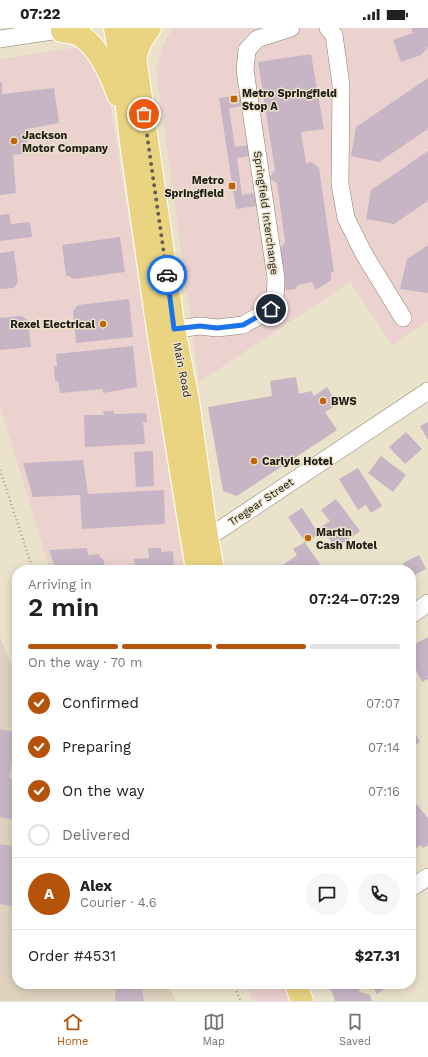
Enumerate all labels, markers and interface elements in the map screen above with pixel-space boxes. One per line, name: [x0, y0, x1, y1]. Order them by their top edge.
text: 07:22: [20, 5, 61, 23]
place label: Metro Springfield Stop A: [242, 87, 337, 113]
marker: Metro Springfield Stop A: [229, 94, 239, 104]
pin: [127, 97, 161, 131]
icon: bag: [133, 103, 155, 125]
place label: Jackson Motor Company: [22, 129, 109, 155]
marker: Jackson Motor Company: [9, 136, 19, 146]
street label: Springfield Interchange: [251, 150, 281, 276]
place label: Metro Springfield: [164, 174, 224, 200]
marker: Metro Springfield: [227, 181, 237, 191]
courier: [147, 255, 187, 295]
icon: car: [156, 264, 178, 286]
pin: [254, 292, 288, 326]
icon: home: [260, 298, 282, 320]
place label: Rexel Electrical: [10, 318, 95, 331]
marker: Rexel Electrical: [98, 319, 108, 329]
street label: Main Road: [170, 341, 194, 399]
place label: BWS: [331, 395, 357, 408]
marker: BWS: [318, 396, 328, 406]
place label: Carlyle Hotel: [262, 455, 333, 468]
marker: Carlyle Hotel: [249, 456, 259, 466]
street label: Tregear Street: [226, 475, 296, 529]
place label: Martin Cash Motel: [316, 526, 377, 552]
marker: Martin Cash Motel: [303, 533, 313, 543]
text: Arriving in: [28, 577, 92, 592]
text: 07:24–07:29: [309, 590, 400, 608]
text: 2 min: [28, 592, 99, 622]
text: On the way · 70 m: [28, 655, 142, 670]
icon: check: [28, 692, 50, 714]
text: Confirmed: [62, 694, 139, 712]
text: 07:07: [366, 696, 400, 711]
icon: check: [28, 736, 50, 758]
text: Preparing: [62, 738, 131, 756]
text: 07:14: [368, 740, 400, 755]
icon: check: [28, 780, 50, 802]
text: On the way: [62, 782, 144, 800]
text: 07:16: [368, 784, 400, 799]
text: Delivered: [62, 826, 130, 844]
button: chat: [306, 873, 348, 915]
button: phone: [358, 873, 400, 915]
text: Alex: [80, 877, 112, 895]
text: A: [44, 885, 54, 903]
text: Courier · 4.6: [80, 895, 157, 910]
text: Order #4531: [28, 947, 116, 965]
text: $27.31: [355, 947, 400, 965]
tab: Home: [57, 1011, 88, 1048]
tab: Map: [202, 1011, 225, 1048]
tab: Saved: [339, 1011, 371, 1048]

